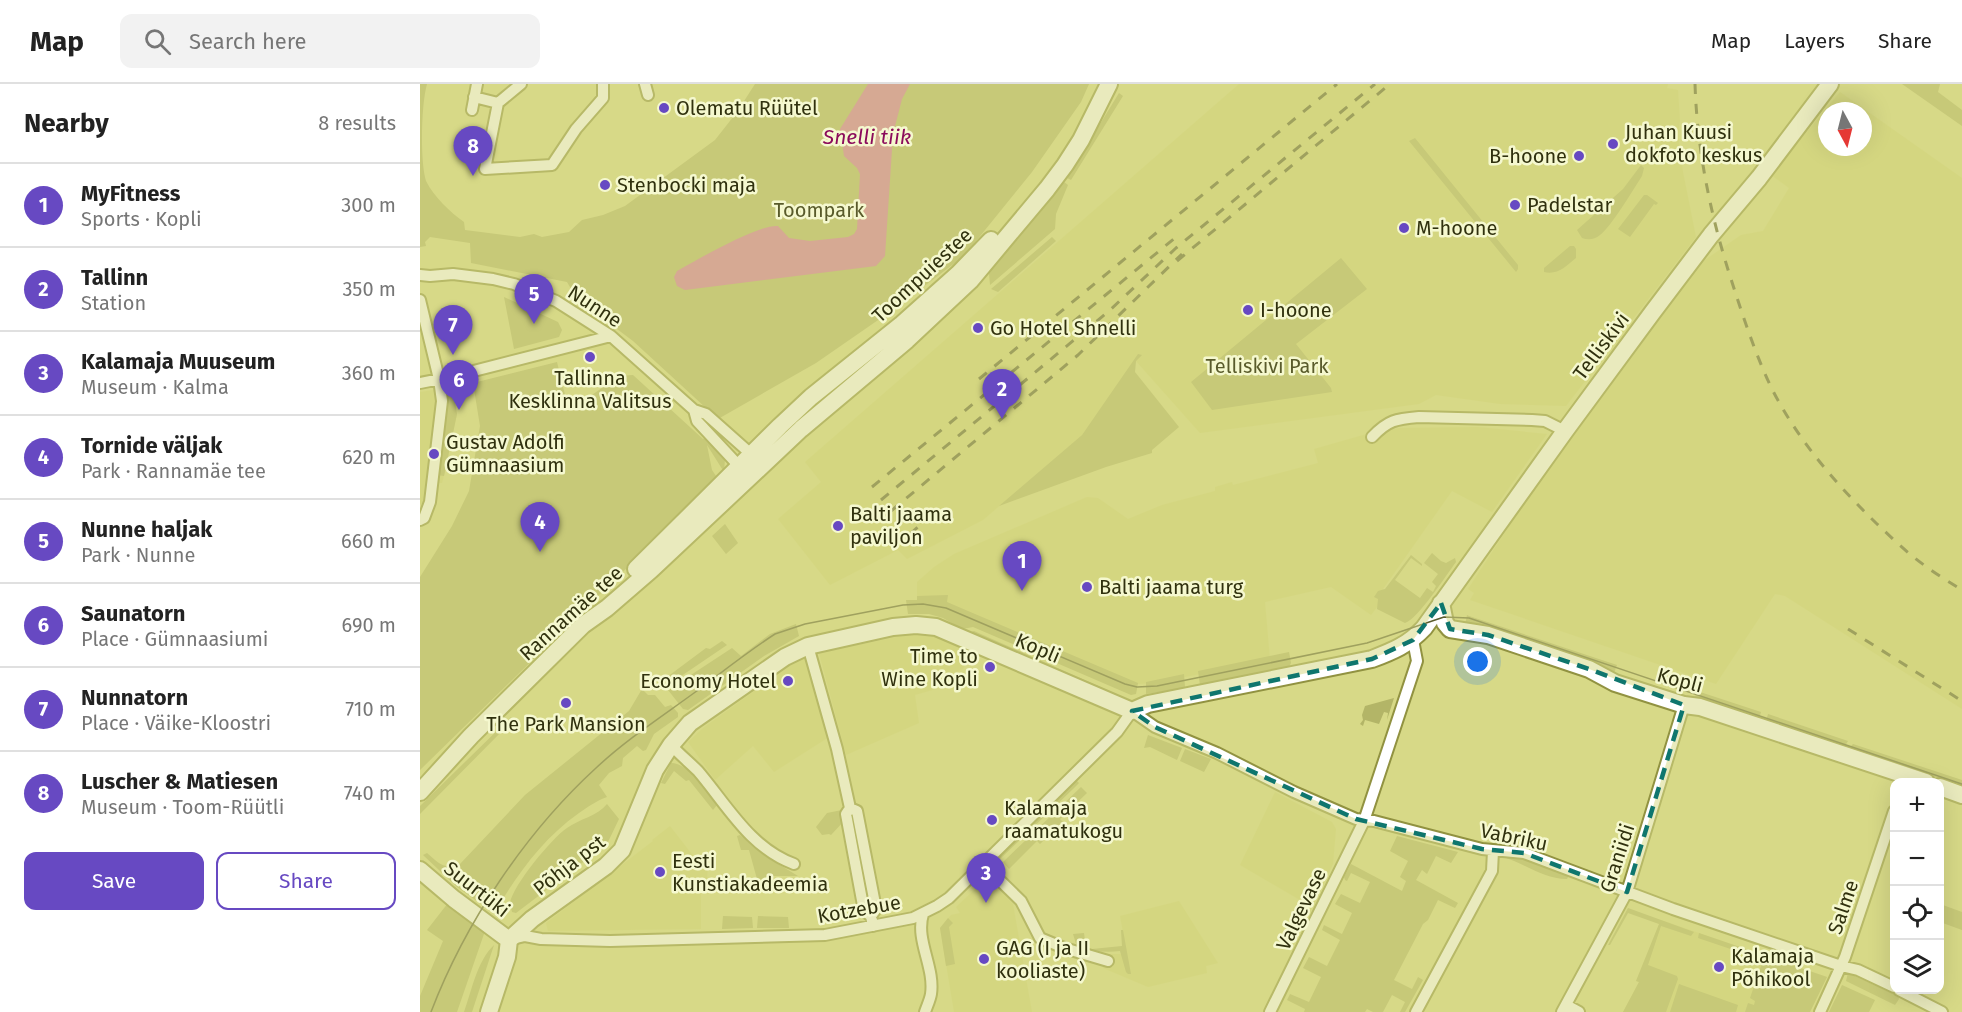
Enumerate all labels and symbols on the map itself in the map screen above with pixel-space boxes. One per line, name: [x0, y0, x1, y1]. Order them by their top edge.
place label: Olematu Rüütel: [676, 96, 818, 120]
marker: Olematu Rüütel: [657, 101, 671, 115]
north arrow: [1818, 102, 1872, 156]
place label: Juhan Kuusi dokfoto keskus: [1625, 120, 1762, 167]
water label: Snelli tiik: [822, 124, 911, 150]
pin: 8: [454, 126, 492, 176]
marker: Juhan Kuusi dokfoto keskus: [1606, 137, 1620, 151]
place label: B-hoone: [1489, 144, 1567, 168]
marker: B-hoone: [1572, 149, 1586, 163]
place label: Stenbocki maja: [617, 173, 756, 197]
marker: Stenbocki maja: [598, 178, 612, 192]
place label: Padelstar: [1527, 193, 1612, 217]
park label: Toompark: [774, 198, 865, 222]
marker: Padelstar: [1508, 198, 1522, 212]
place label: M-hoone: [1416, 216, 1497, 240]
marker: M-hoone: [1397, 221, 1411, 235]
street label: Toompuiestee: [867, 223, 977, 327]
pin: 5: [514, 274, 554, 324]
street label: Nunne: [563, 280, 627, 332]
place label: I-hoone: [1260, 298, 1332, 322]
marker: I-hoone: [1241, 303, 1255, 317]
pin: 7: [434, 306, 472, 355]
street label: Telliskivi: [1568, 308, 1634, 384]
place label: Go Hotel Shnelli: [990, 316, 1136, 340]
marker: Go Hotel Shnelli: [971, 321, 985, 335]
marker: Tallinna Kesklinna Valitsus: [583, 350, 597, 364]
park label: Telliskivi Park: [1206, 354, 1329, 378]
pin: 6: [440, 360, 478, 410]
place label: Tallinna Kesklinna Valitsus: [508, 366, 672, 413]
pin: 2: [982, 370, 1022, 419]
place label: Gustav Adolfi Gümnaasium: [446, 430, 565, 477]
marker: Gustav Adolfi Gümnaasium: [427, 447, 441, 461]
pin: 4: [520, 502, 560, 552]
place label: Balti jaama paviljon: [850, 502, 952, 549]
marker: Balti jaama paviljon: [831, 519, 845, 533]
pin: 1: [1002, 542, 1042, 591]
street label: Rannamäe tee: [515, 561, 627, 665]
place label: Balti jaama turg: [1099, 575, 1244, 599]
marker: Balti jaama turg: [1080, 580, 1094, 594]
street label: Kopli: [1012, 628, 1064, 668]
place label: Time to Wine Kopli: [881, 644, 978, 691]
your location: [1463, 647, 1492, 676]
marker: Time to Wine Kopli: [983, 660, 997, 674]
street label: Kopli: [1654, 662, 1706, 698]
place label: Economy Hotel: [640, 669, 776, 693]
marker: Economy Hotel: [781, 674, 795, 688]
marker: The Park Mansion: [559, 696, 573, 710]
place label: The Park Mansion: [486, 712, 646, 736]
place label: Kalamaja raamatukogu: [1004, 796, 1123, 843]
marker: Kalamaja raamatukogu: [985, 813, 999, 827]
street label: Vabriku: [1478, 818, 1550, 856]
street label: Graniidi: [1595, 820, 1639, 896]
street label: Põhja pst: [528, 829, 610, 901]
place label: Eesti Kunstiakadeemia: [672, 849, 828, 896]
pin: 3: [966, 854, 1006, 903]
street label: Suurtüki: [439, 856, 515, 922]
street label: Valgevase: [1271, 864, 1331, 954]
marker: Eesti Kunstiakadeemia: [653, 865, 667, 879]
street label: Salme: [1823, 877, 1863, 937]
street label: Kotzebue: [815, 890, 903, 928]
place label: GAG (I ja II kooliaste): [996, 936, 1089, 983]
place label: Kalamaja Põhikool: [1731, 944, 1814, 991]
marker: GAG (I ja II kooliaste): [977, 952, 991, 966]
marker: Kalamaja Põhikool: [1712, 960, 1726, 974]

